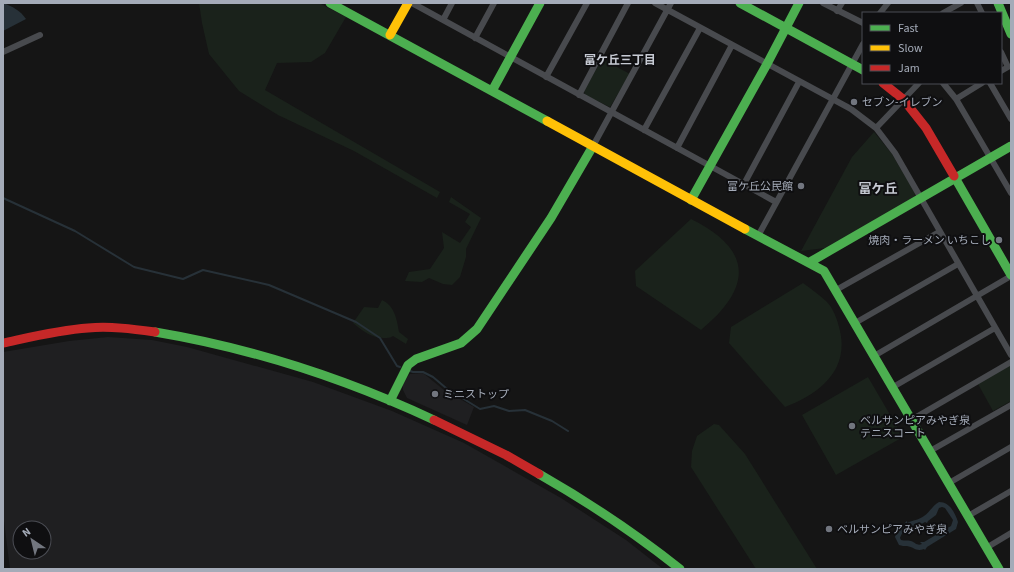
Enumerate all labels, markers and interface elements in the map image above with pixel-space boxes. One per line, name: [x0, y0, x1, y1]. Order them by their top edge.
legend: [862, 12, 1002, 84]
text: Fast: [898, 20, 918, 37]
text: Slow: [898, 40, 923, 57]
district label: 富ケ丘三丁目: [584, 52, 656, 69]
text: Jam: [898, 60, 920, 77]
place label: セブン-イレブン: [862, 95, 942, 110]
marker: セブン-イレブン: [849, 97, 859, 107]
place label: 富ケ丘公民館: [727, 179, 793, 194]
district label: 富ケ丘: [858, 180, 898, 198]
marker: 富ケ丘公民館: [796, 181, 806, 191]
place label: 焼肉・ラーメン いちこし: [868, 233, 991, 248]
marker: 焼肉・ラーメン いちこし: [994, 235, 1004, 245]
place label: ミニストップ: [443, 387, 509, 402]
marker: ミニストップ: [430, 389, 440, 399]
place label: ベルサンピアみやぎ泉 テニスコート: [860, 413, 971, 441]
marker: ベルサンピアみやぎ泉 テニスコート: [847, 421, 857, 431]
north arrow: [12, 520, 52, 560]
place label: ベルサンピアみやぎ泉: [837, 522, 948, 537]
text: N: [19, 524, 34, 540]
marker: ベルサンピアみやぎ泉: [824, 524, 834, 534]

